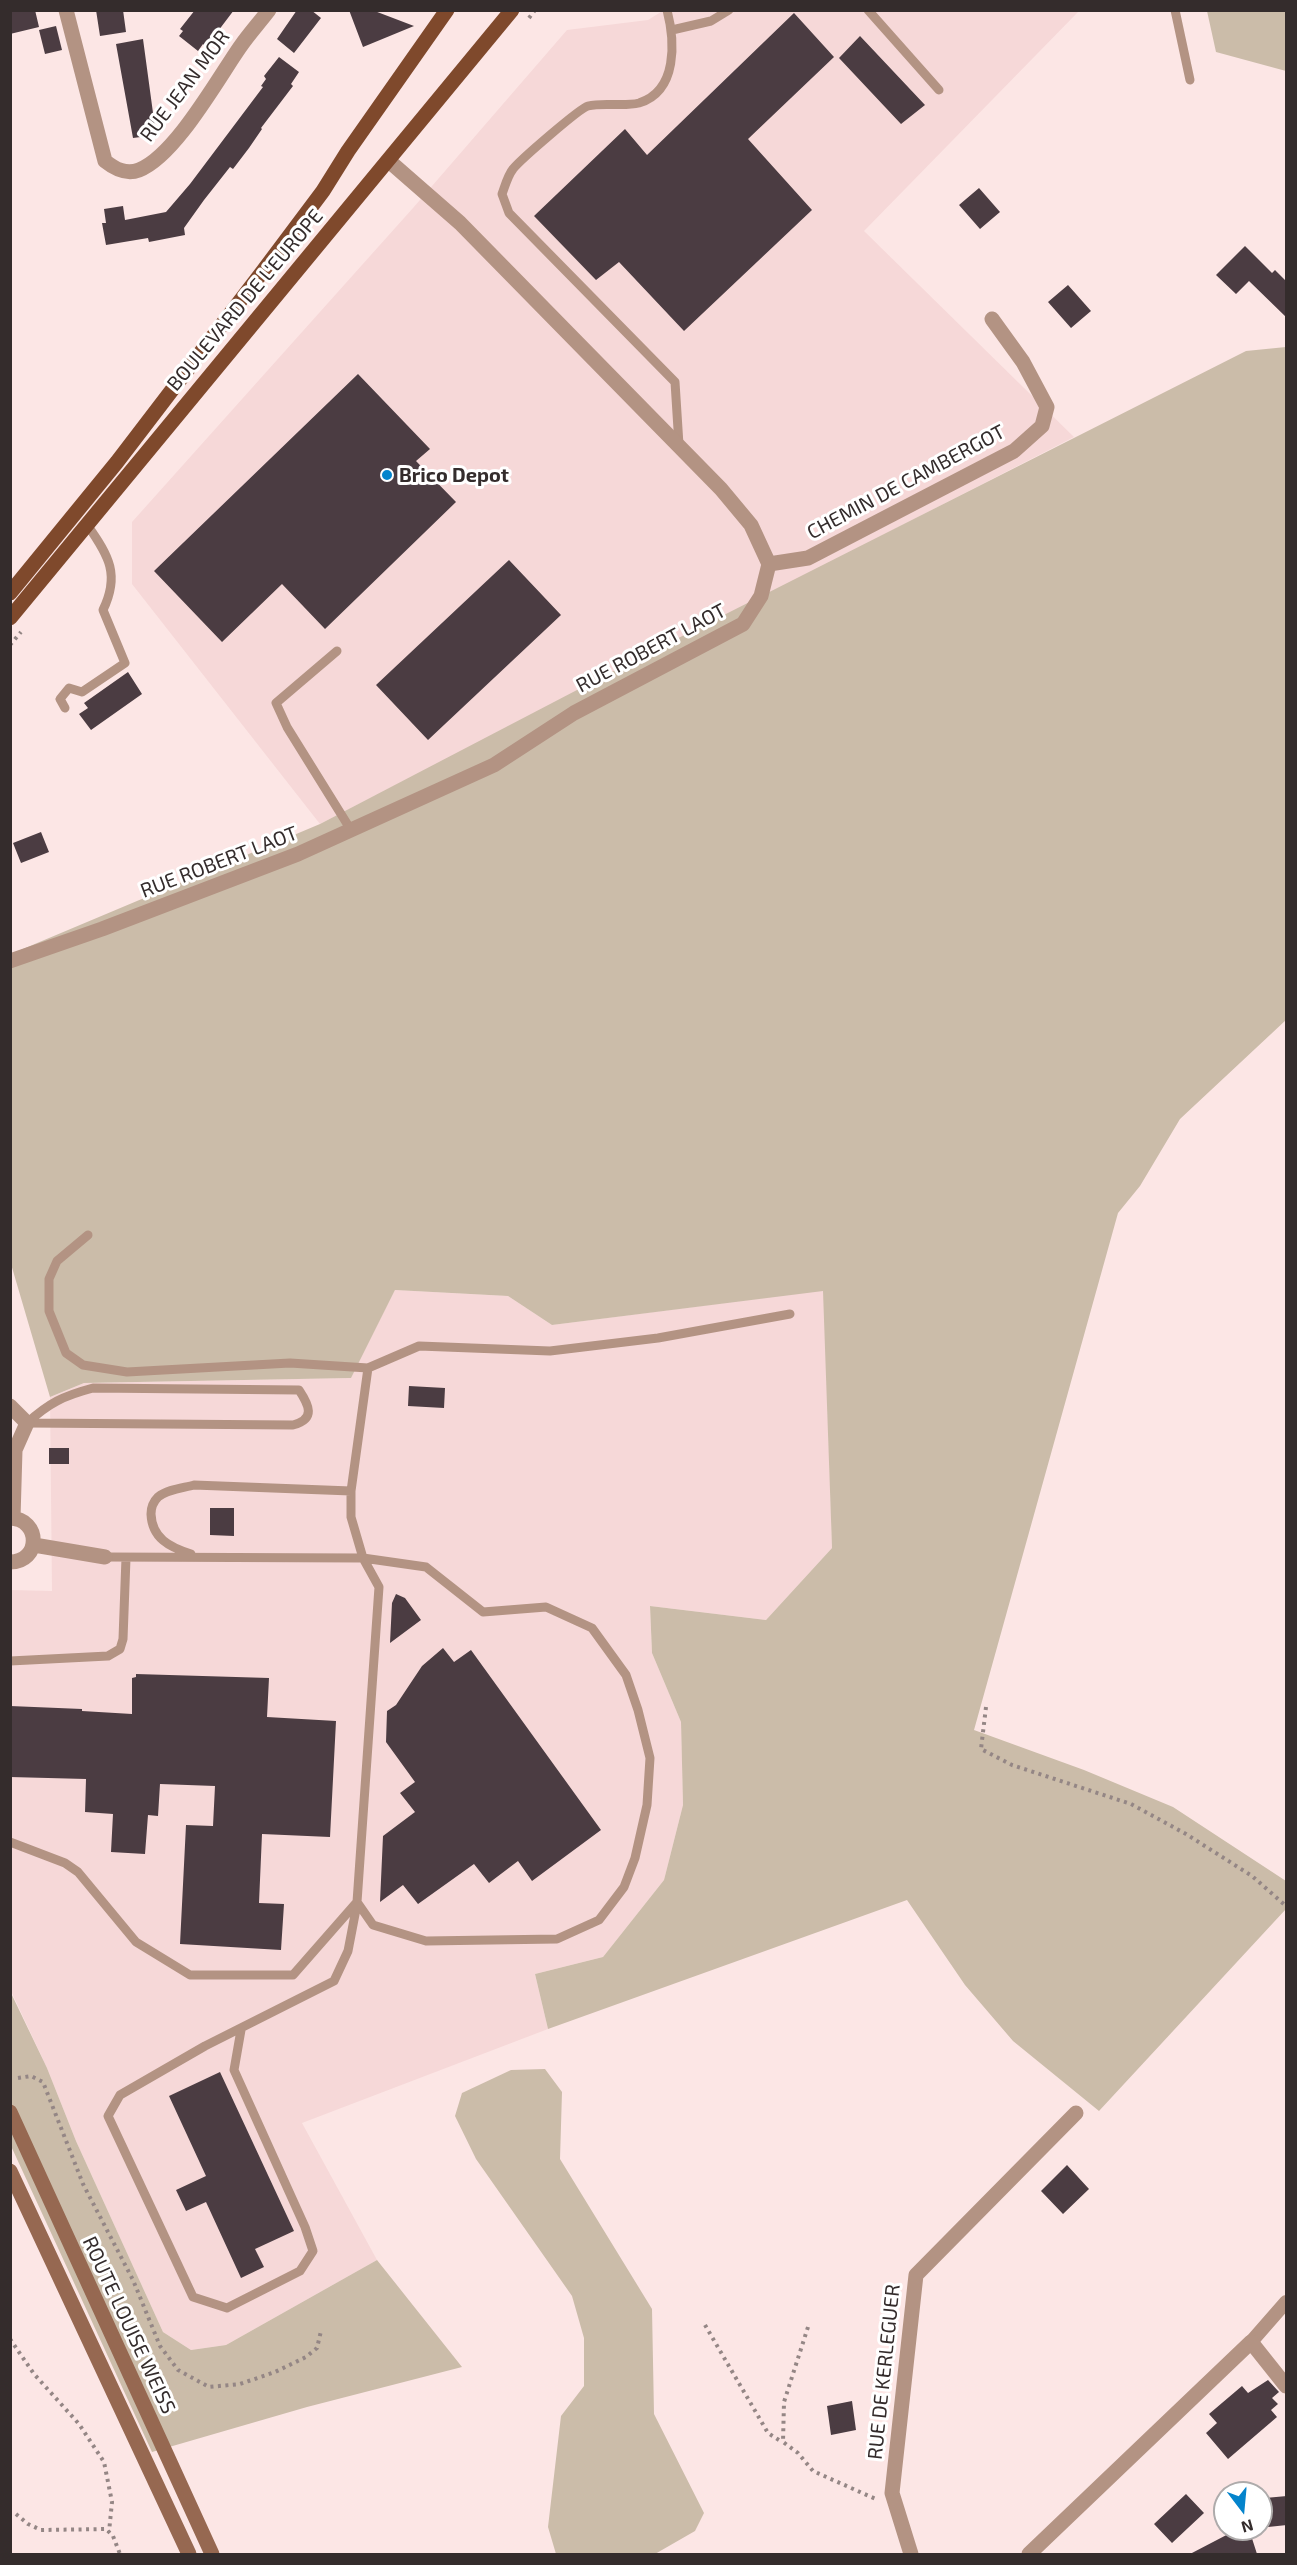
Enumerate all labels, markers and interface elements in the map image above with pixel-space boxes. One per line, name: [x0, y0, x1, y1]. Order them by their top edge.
street label: RUE JEAN MOR: [135, 25, 235, 147]
street label: BOULEVARD DE L'EUROPE: [162, 204, 328, 396]
street label: CHEMIN DE CAMBERGOT: [803, 420, 1009, 544]
place label: Brico Depot: [399, 463, 509, 487]
marker: Brico Depot: [380, 468, 394, 482]
street label: RUE ROBERT LAOT: [572, 598, 730, 698]
street label: RUE ROBERT LAOT: [137, 821, 301, 903]
street label: ROUTE LOUISE WEISS: [77, 2233, 181, 2417]
street label: RUE DE KERLEGUER: [863, 2283, 905, 2461]
north arrow: [1213, 2481, 1273, 2541]
text: N: [1239, 2516, 1256, 2538]

